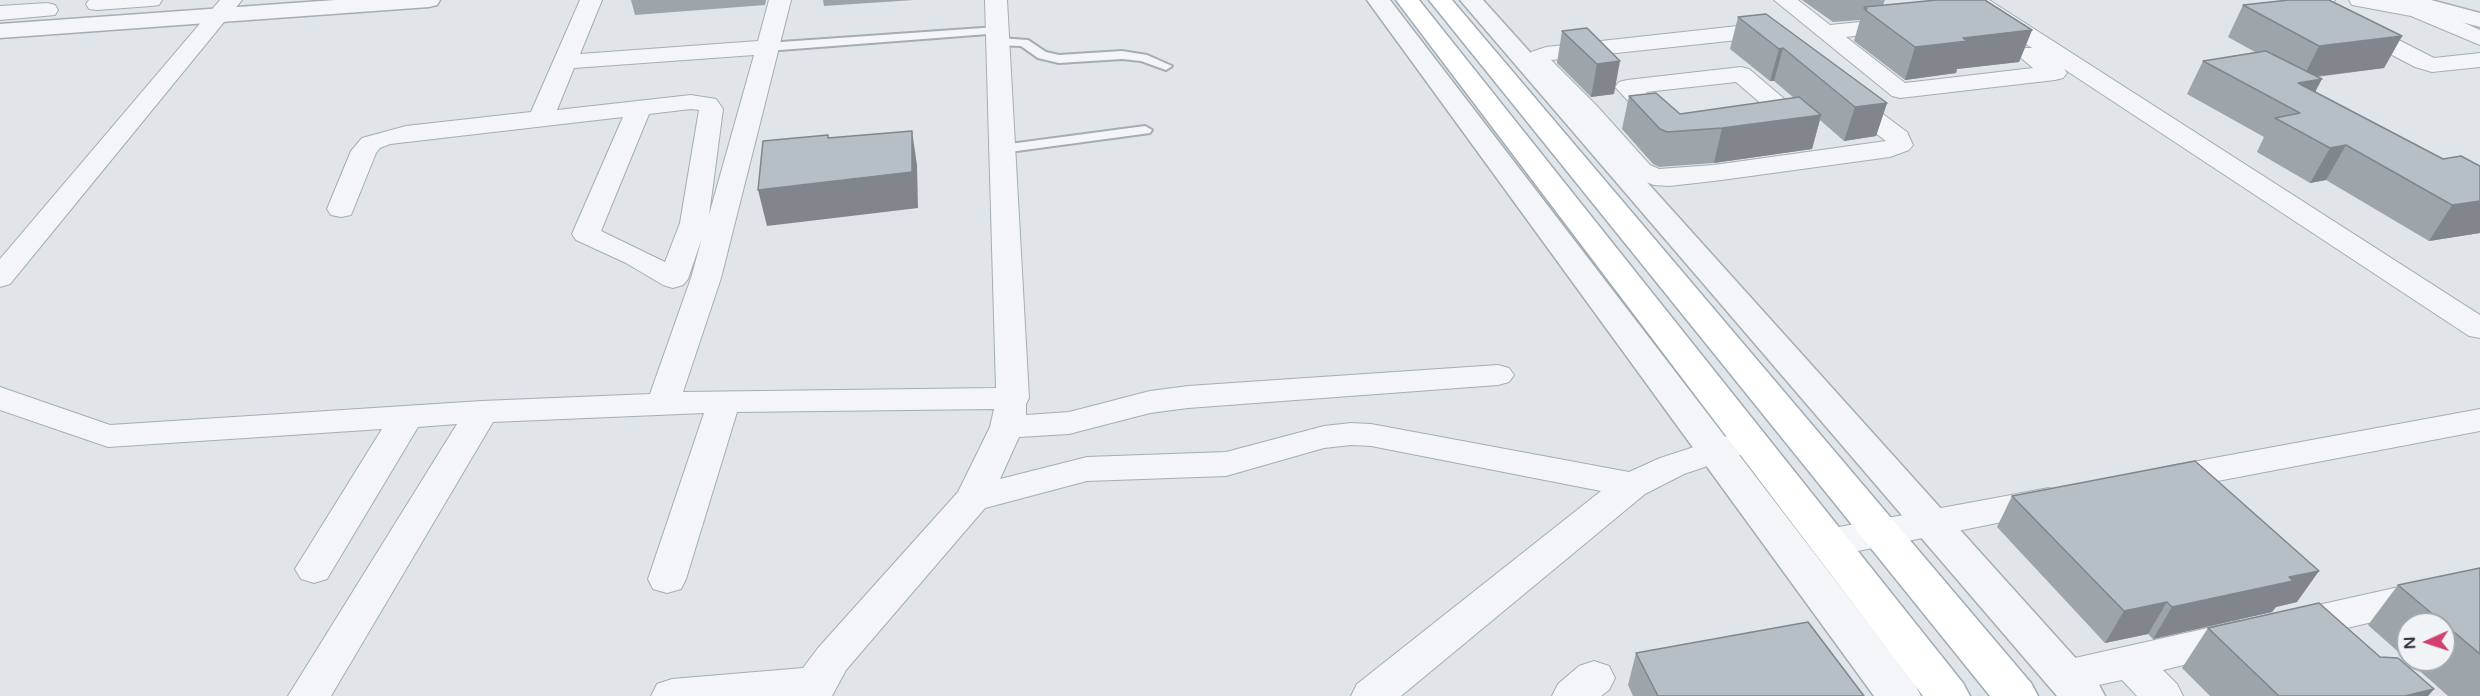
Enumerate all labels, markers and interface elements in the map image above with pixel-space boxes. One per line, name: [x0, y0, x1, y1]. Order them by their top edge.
north arrow: [2396, 612, 2456, 672]
text: N: [2400, 636, 2420, 650]

